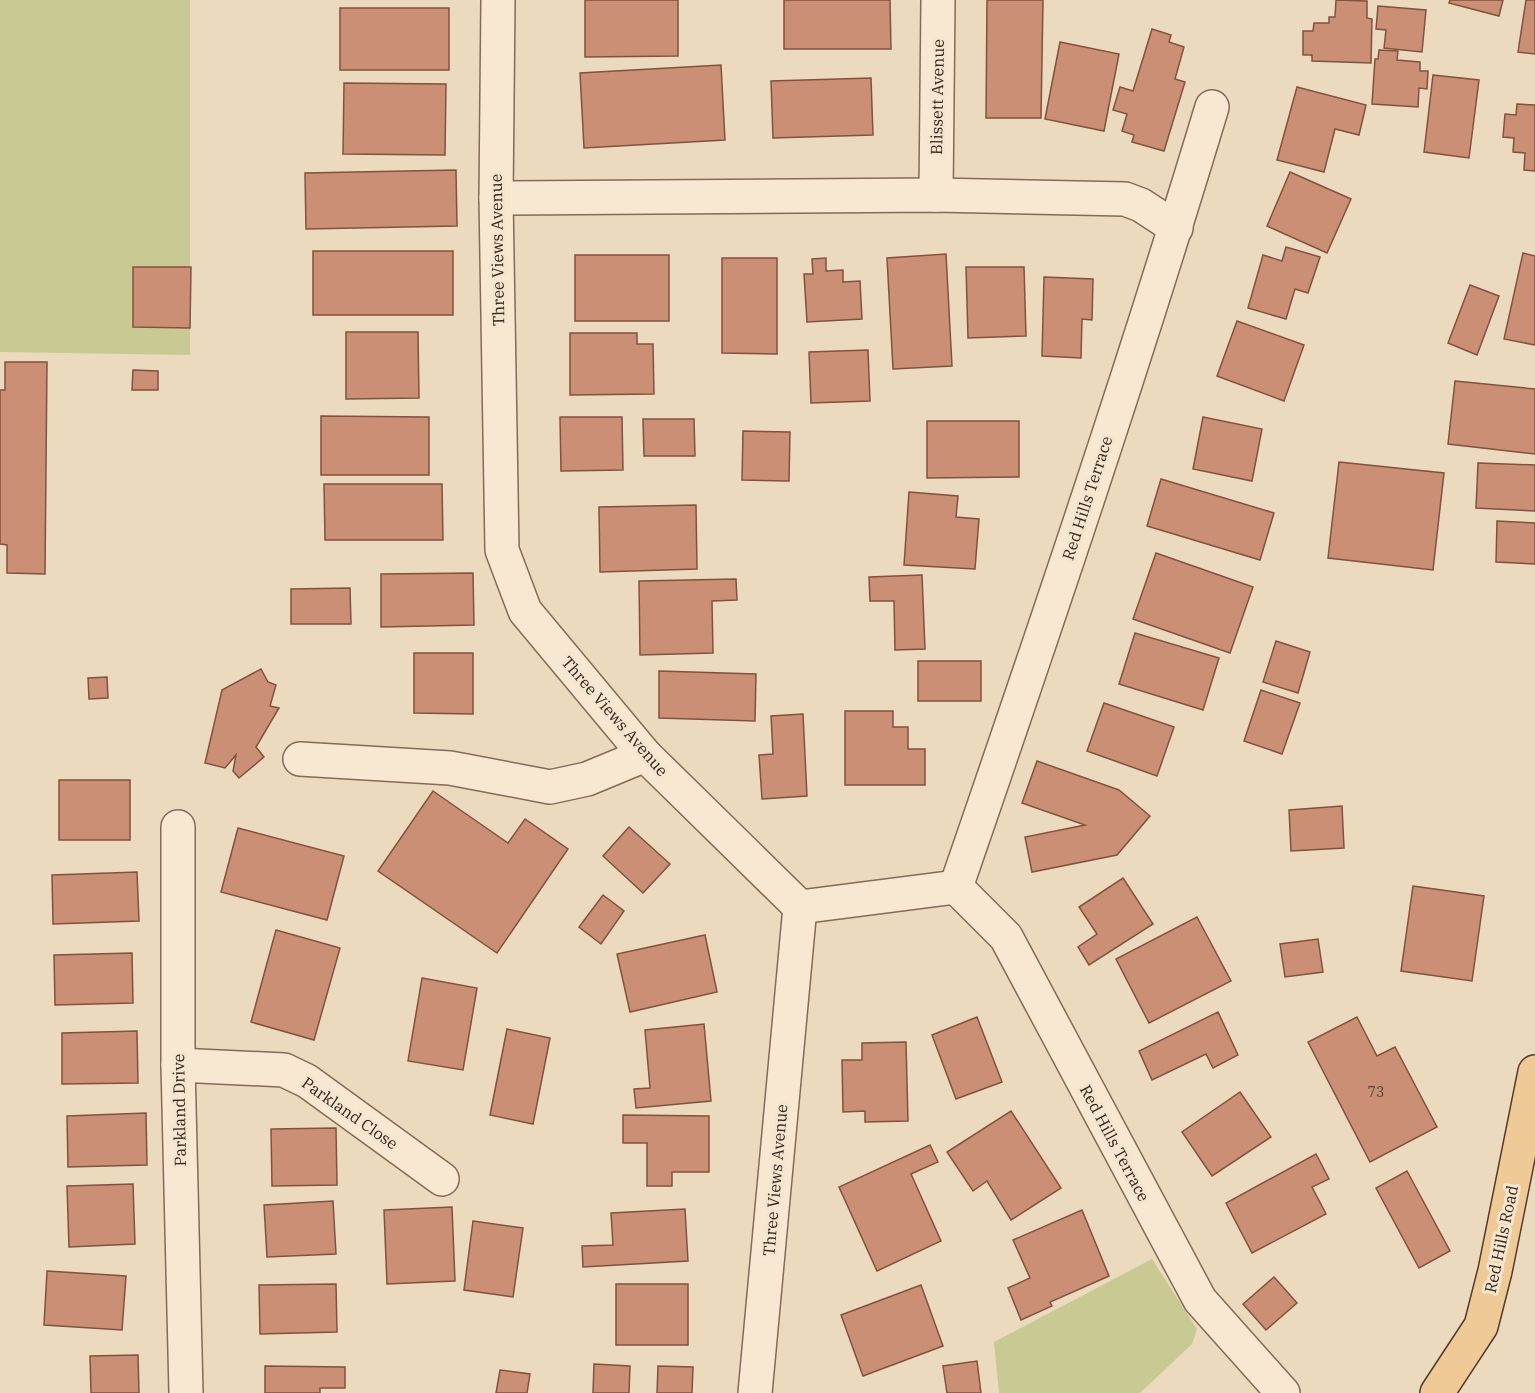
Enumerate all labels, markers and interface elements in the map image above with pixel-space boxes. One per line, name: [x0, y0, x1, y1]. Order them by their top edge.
street label: Blissett Avenue: [926, 39, 948, 155]
street label: Three Views Avenue: [486, 174, 508, 326]
street label: Red Hills Terrace: [1058, 433, 1116, 563]
street label: Three Views Avenue: [557, 652, 673, 780]
street label: Parkland Drive: [168, 1054, 190, 1166]
street label: Parkland Close: [298, 1072, 402, 1154]
street label: Red Hills Terrace: [1076, 1081, 1154, 1205]
house number: 73: [1368, 1083, 1384, 1101]
street label: Three Views Avenue: [758, 1103, 792, 1257]
street label: Red Hills Road: [1480, 1183, 1522, 1295]

